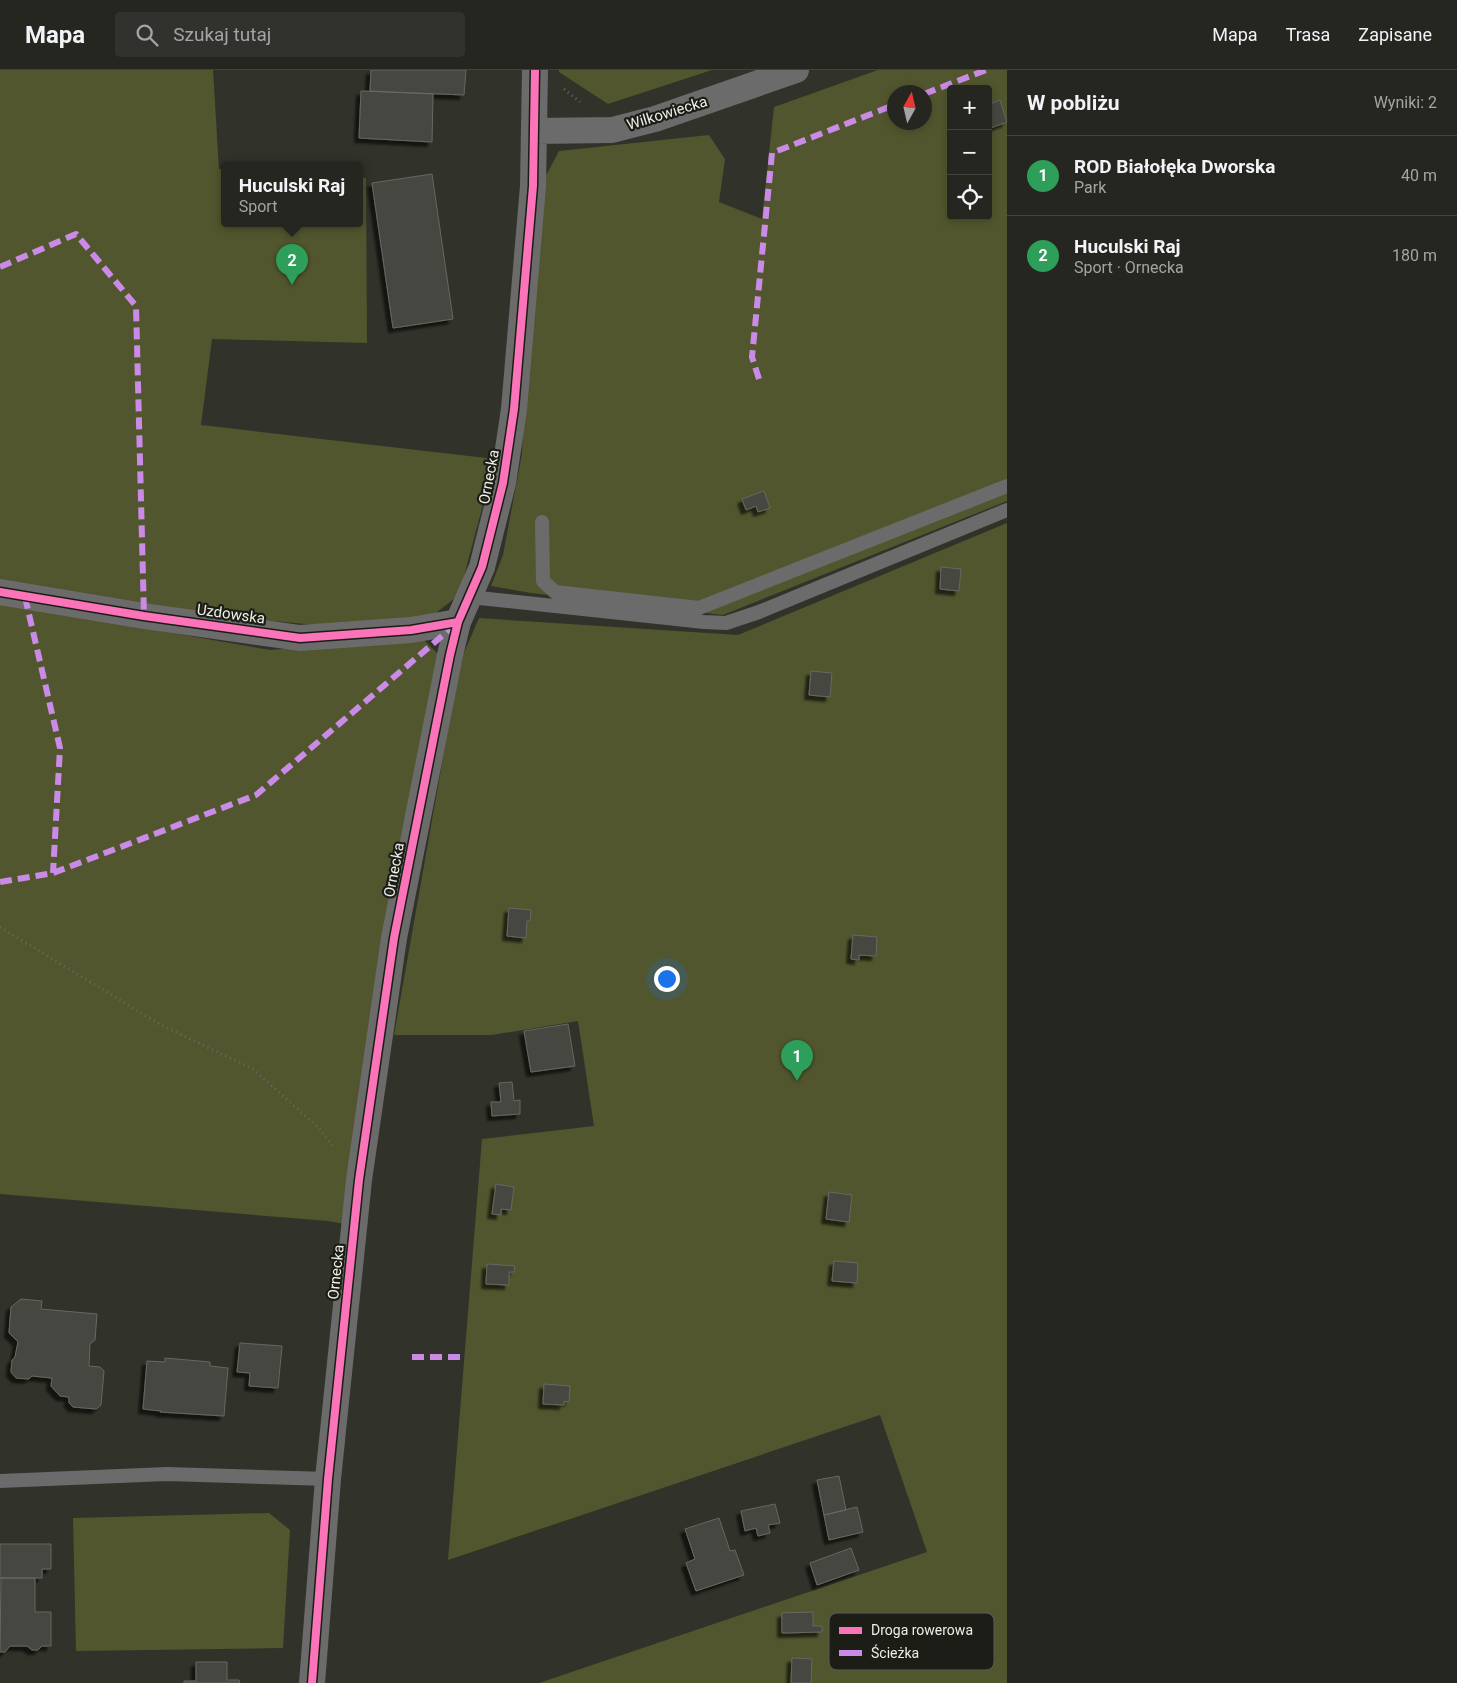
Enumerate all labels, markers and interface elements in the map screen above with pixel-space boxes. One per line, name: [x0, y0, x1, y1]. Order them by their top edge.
search box: [115, 12, 465, 57]
text: Mapa: [25, 21, 85, 49]
icon: search: [133, 21, 161, 49]
text: Szukaj tutaj: [173, 23, 271, 46]
text: Mapa: [1212, 24, 1258, 45]
text: Trasa: [1286, 24, 1330, 45]
text: Zapisane: [1358, 24, 1432, 45]
north arrow: [887, 85, 932, 130]
map controls: [947, 85, 992, 220]
button: +: [947, 85, 992, 130]
text: W pobliżu: [1027, 91, 1120, 115]
street label: Wilkowiecka: [625, 92, 709, 134]
text: Wyniki: 2: [1374, 93, 1437, 112]
button: −: [947, 130, 992, 175]
text: ROD Białołęka Dworska: [1074, 155, 1275, 178]
popup: [221, 162, 363, 227]
text: 1: [1038, 166, 1048, 185]
text: 40 m: [1401, 166, 1437, 185]
text: Huculski Raj: [239, 174, 345, 197]
button: locate: [947, 175, 992, 220]
text: Park: [1074, 178, 1106, 197]
text: Sport: [239, 197, 277, 216]
text: Huculski Raj: [1074, 235, 1181, 258]
pin: 2: [276, 244, 308, 285]
text: 2: [1038, 246, 1048, 265]
text: 180 m: [1392, 246, 1437, 265]
text: Sport · Ornecka: [1074, 258, 1184, 277]
street label: Ornecka: [475, 448, 503, 506]
street label: Uzdowska: [196, 600, 266, 628]
street label: Ornecka: [380, 841, 408, 899]
your location: [654, 966, 680, 992]
pin: 1: [781, 1040, 813, 1081]
street label: Ornecka: [324, 1244, 348, 1300]
legend: [829, 1613, 994, 1670]
text: Droga rowerowa: [871, 1622, 973, 1638]
text: Ścieżka: [871, 1644, 919, 1661]

